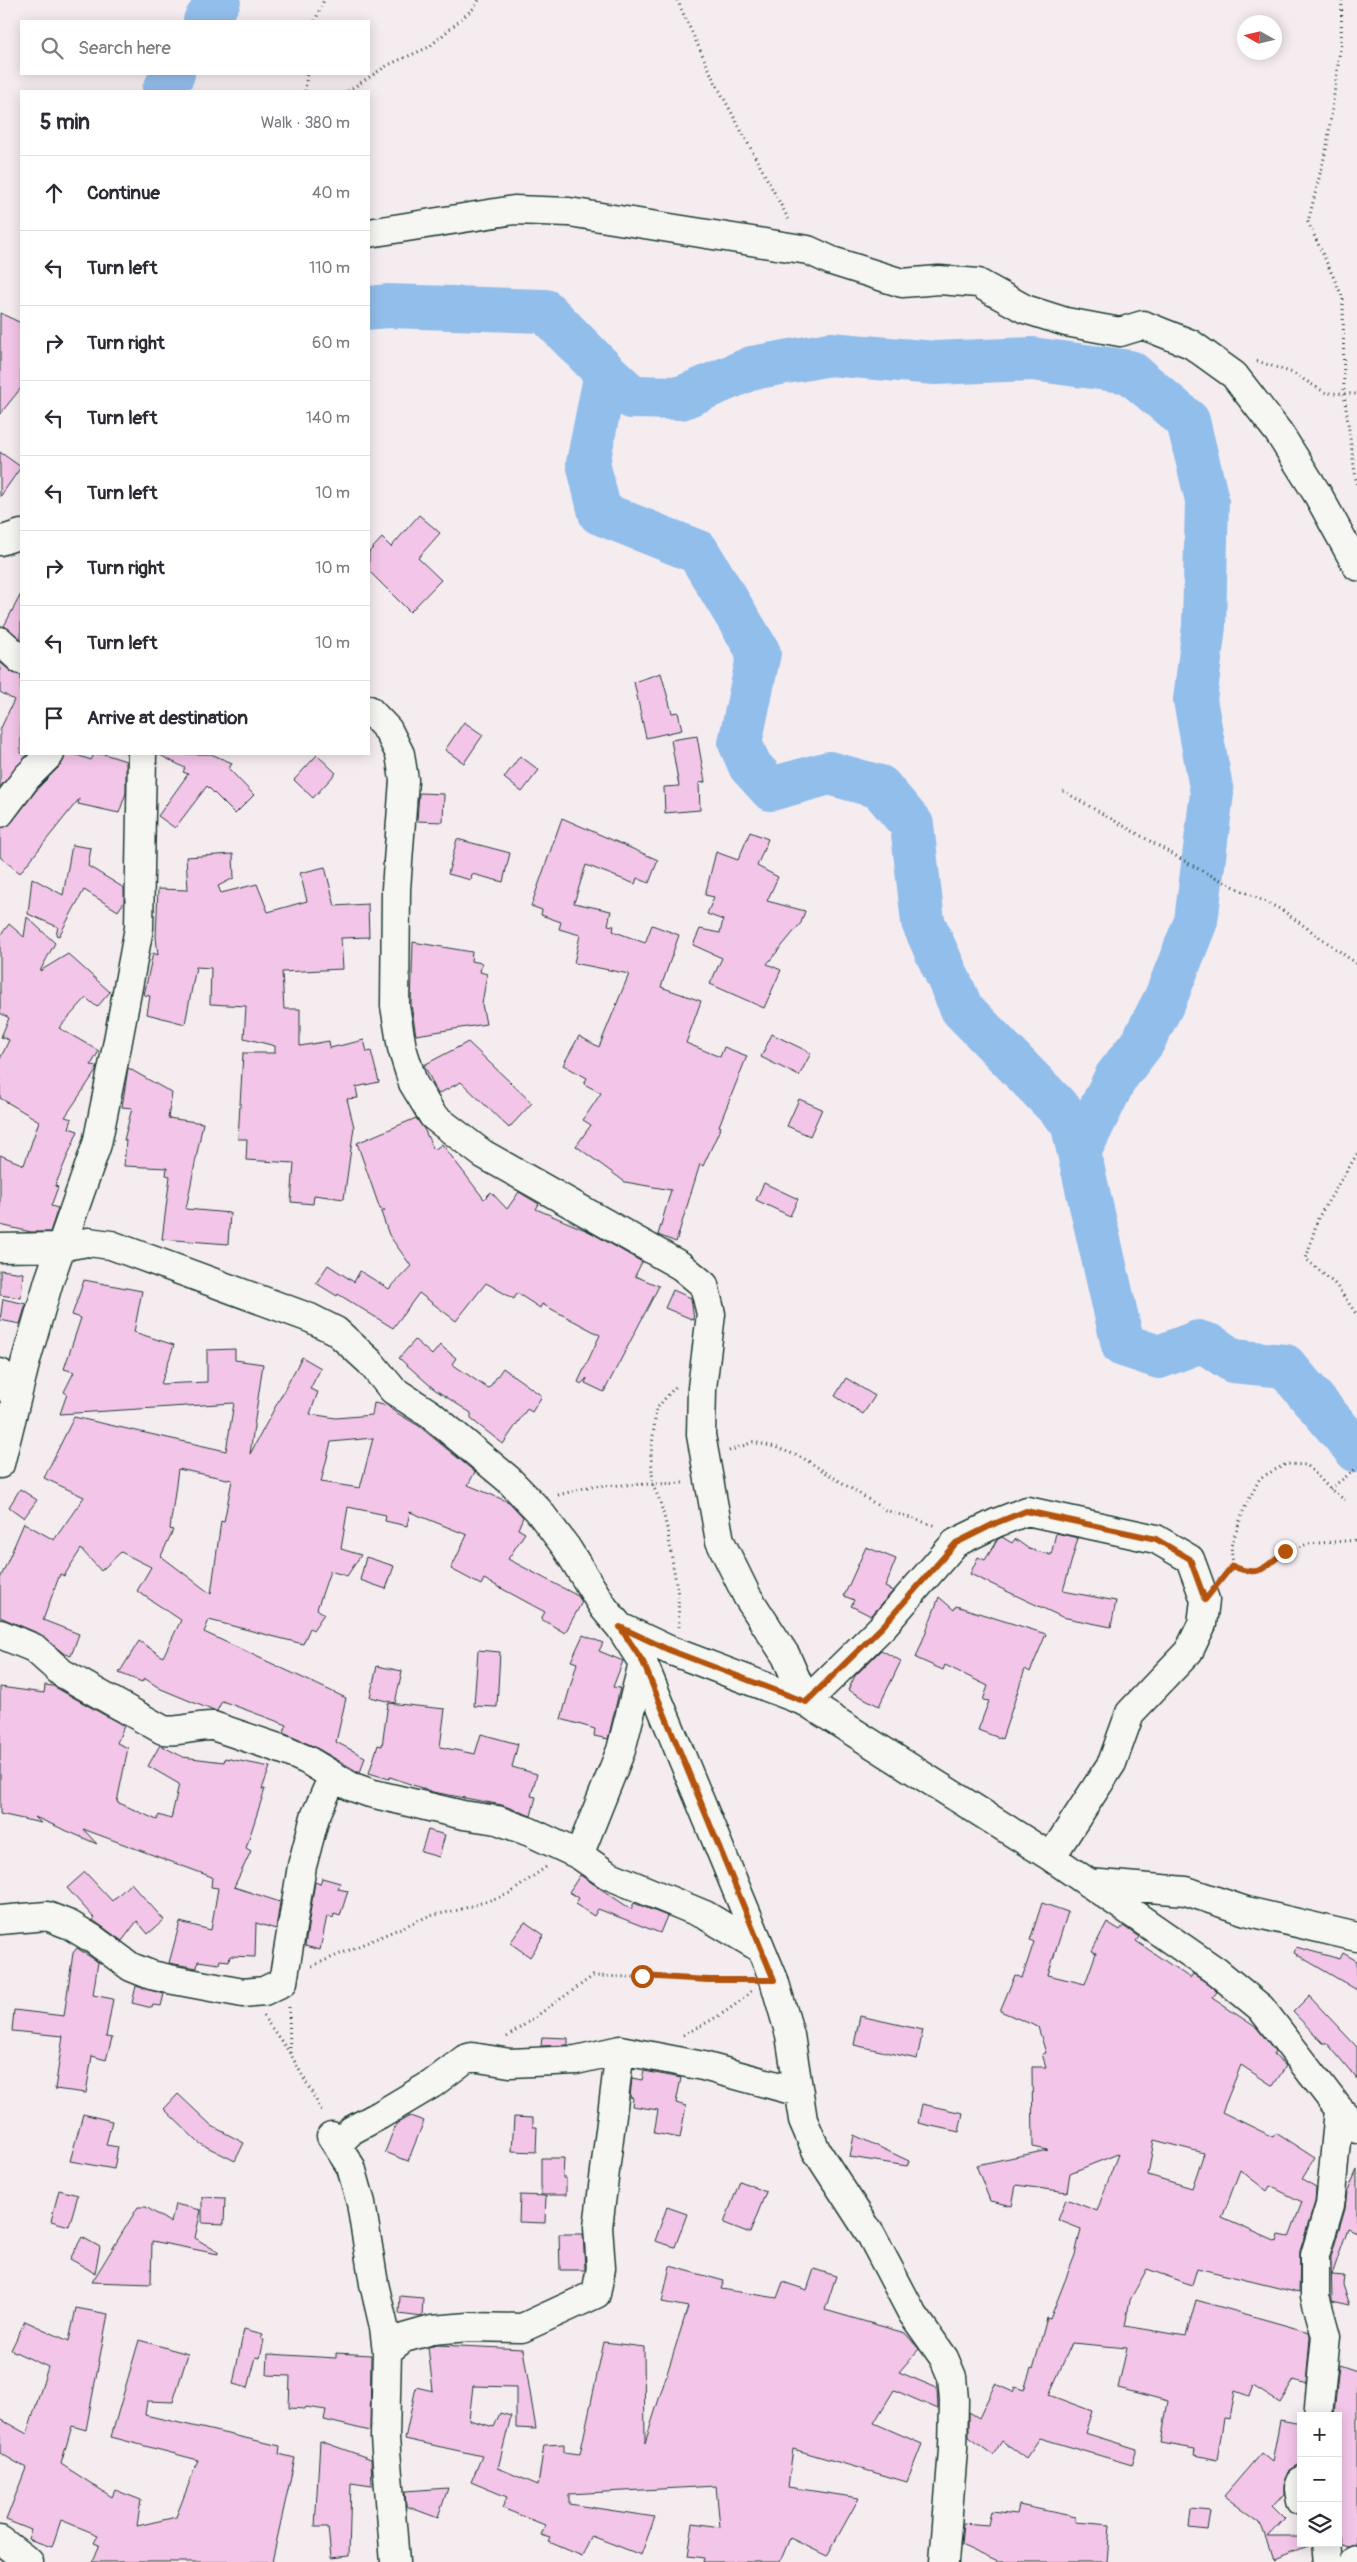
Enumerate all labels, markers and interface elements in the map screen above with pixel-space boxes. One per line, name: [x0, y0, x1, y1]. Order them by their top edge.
north arrow: [1237, 15, 1282, 60]
search box: [20, 20, 370, 75]
icon: search: [38, 34, 66, 62]
text: Search here: [78, 36, 171, 60]
text: 5 min: [40, 109, 90, 136]
text: Walk · 380 m: [261, 113, 350, 133]
icon: ahead: [40, 179, 68, 207]
text: Continue: [87, 181, 160, 205]
text: 40 m: [312, 183, 350, 203]
icon: left: [40, 254, 68, 282]
text: Turn left: [87, 256, 157, 280]
text: 110 m: [309, 258, 350, 278]
icon: right: [40, 329, 68, 357]
text: Turn right: [87, 331, 165, 355]
text: 60 m: [312, 333, 350, 353]
icon: left: [40, 404, 68, 432]
text: Turn left: [87, 406, 157, 430]
text: 140 m: [306, 408, 350, 428]
icon: left: [40, 479, 68, 507]
text: Turn left: [87, 481, 157, 505]
text: 10 m: [315, 483, 350, 503]
icon: right: [40, 554, 68, 582]
text: Turn right: [87, 556, 165, 580]
text: 10 m: [315, 558, 350, 578]
icon: left: [40, 629, 68, 657]
text: Turn left: [87, 631, 157, 655]
text: 10 m: [315, 633, 350, 653]
icon: arrive: [40, 704, 68, 732]
text: Arrive at destination: [87, 706, 248, 730]
route end: [1274, 1540, 1297, 1563]
route start: [631, 1965, 654, 1988]
map controls: [1297, 2412, 1342, 2547]
button: +: [1297, 2412, 1342, 2457]
button: −: [1297, 2457, 1342, 2502]
button: layers: [1297, 2502, 1342, 2547]

